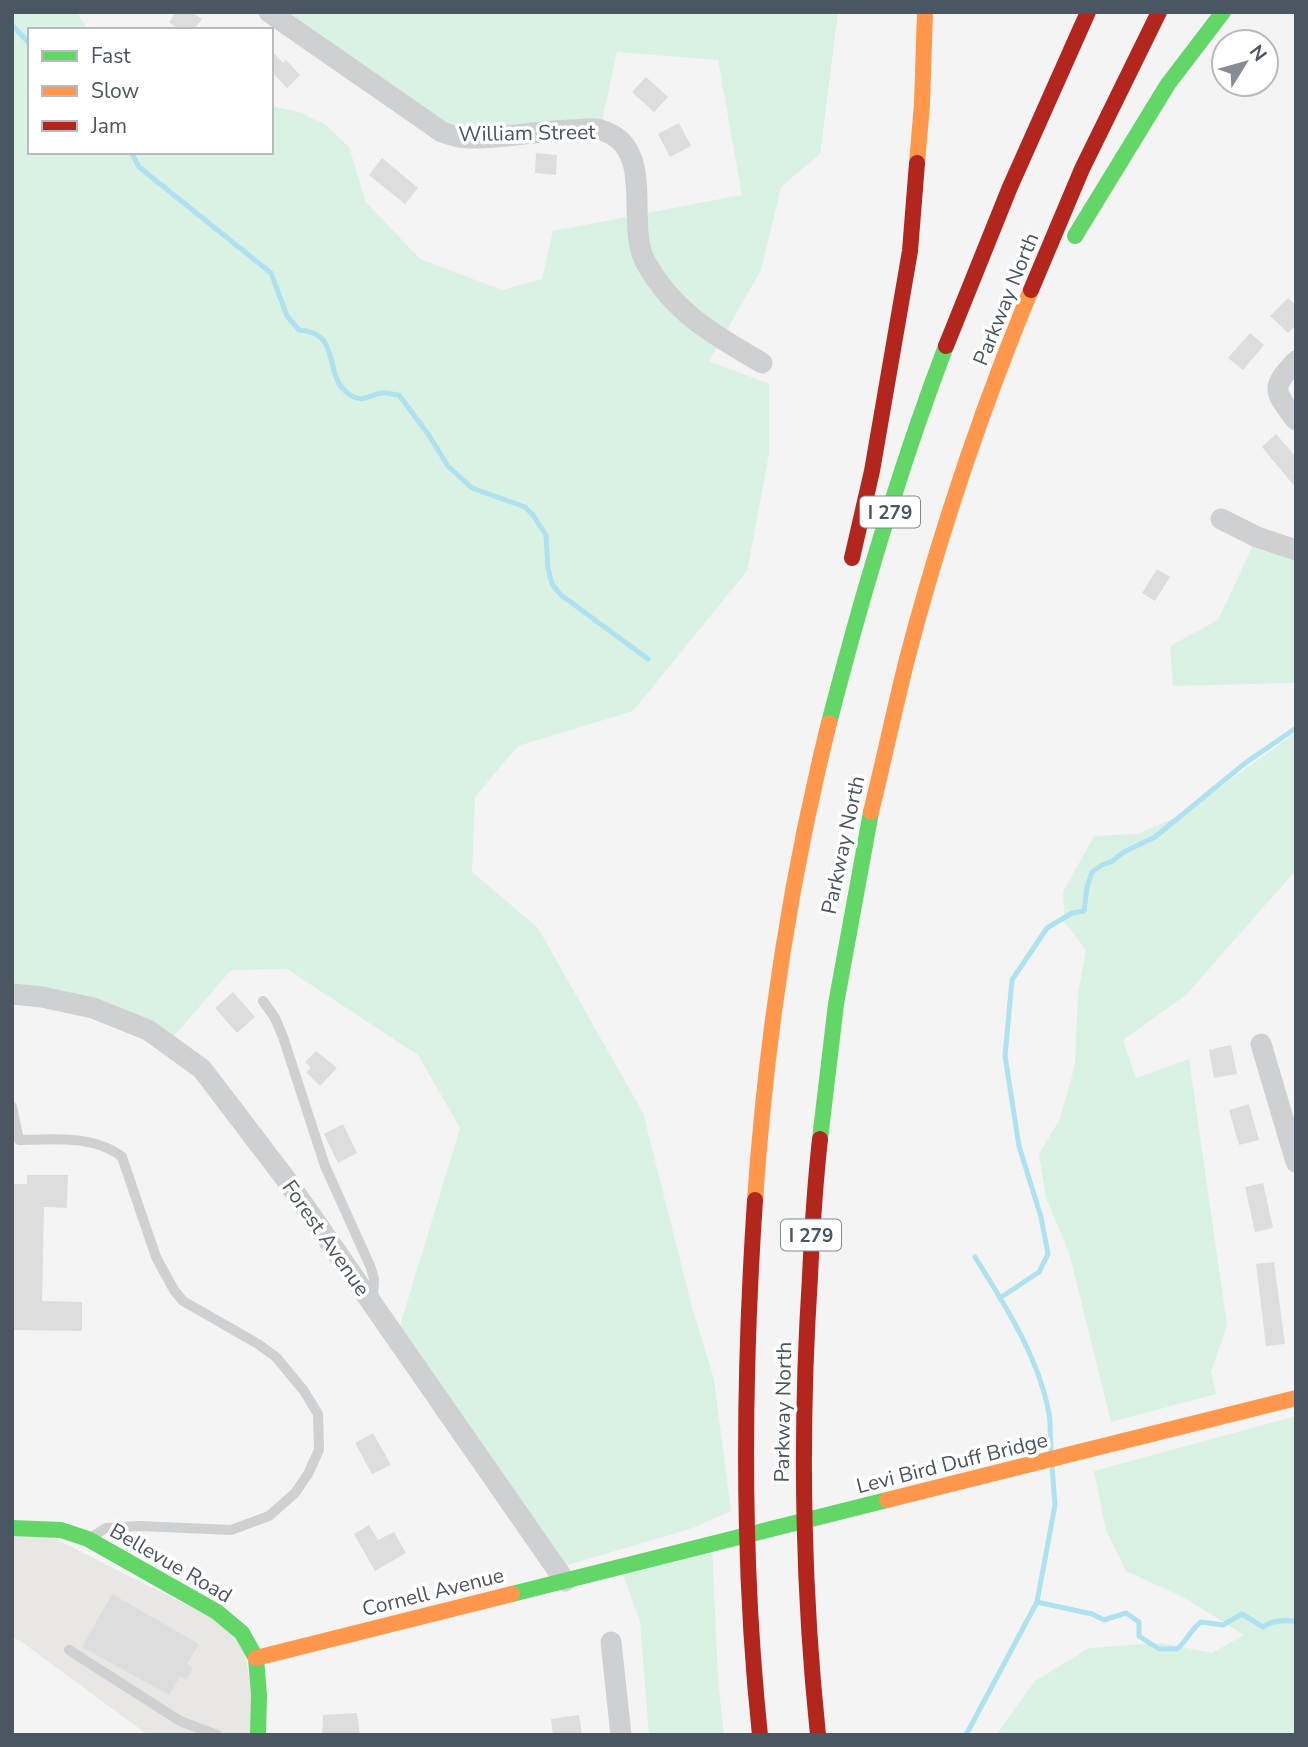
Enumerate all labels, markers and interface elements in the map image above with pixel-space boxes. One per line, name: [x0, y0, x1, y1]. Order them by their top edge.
legend: [28, 28, 273, 154]
north arrow: [1210, 28, 1280, 98]
text: N: [1243, 40, 1272, 67]
text: Fast: [91, 42, 131, 70]
text: Slow: [91, 77, 140, 105]
text: Jam: [90, 112, 127, 140]
street label: William Street: [458, 118, 596, 148]
street label: Parkway North: [967, 228, 1045, 370]
road number: I 279: [860, 496, 920, 527]
street label: Parkway North: [815, 773, 871, 917]
street label: Forest Avenue: [276, 1174, 376, 1302]
road number: I 279: [781, 1219, 841, 1250]
street label: Parkway North: [768, 1341, 798, 1483]
street label: Levi Bird Duff Bridge: [853, 1426, 1051, 1500]
street label: Bellevue Road: [105, 1517, 237, 1609]
street label: Cornell Avenue: [359, 1561, 507, 1623]

